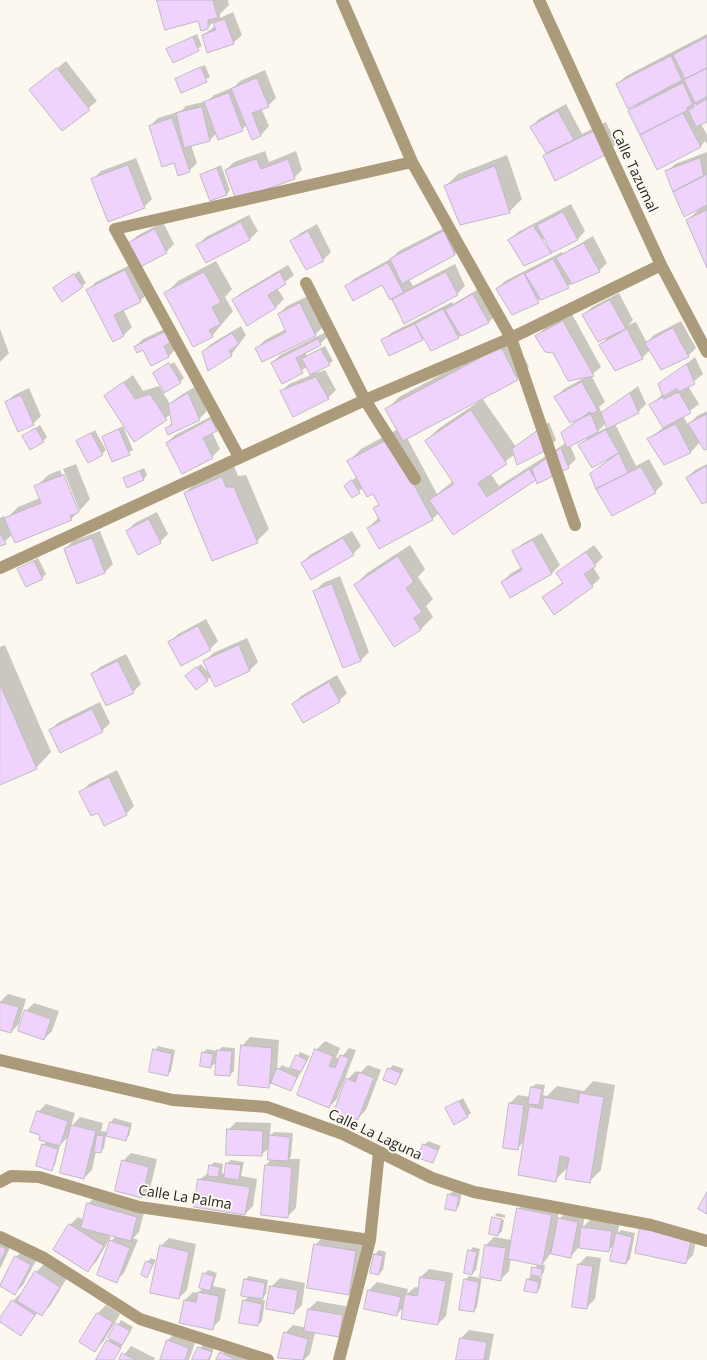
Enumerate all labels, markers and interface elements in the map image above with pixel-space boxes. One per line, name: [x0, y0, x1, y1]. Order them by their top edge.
street label: Calle Tazumal: [607, 127, 661, 215]
street label: Calle La Laguna: [325, 1106, 425, 1164]
street label: Calle La Palma: [137, 1182, 233, 1214]

